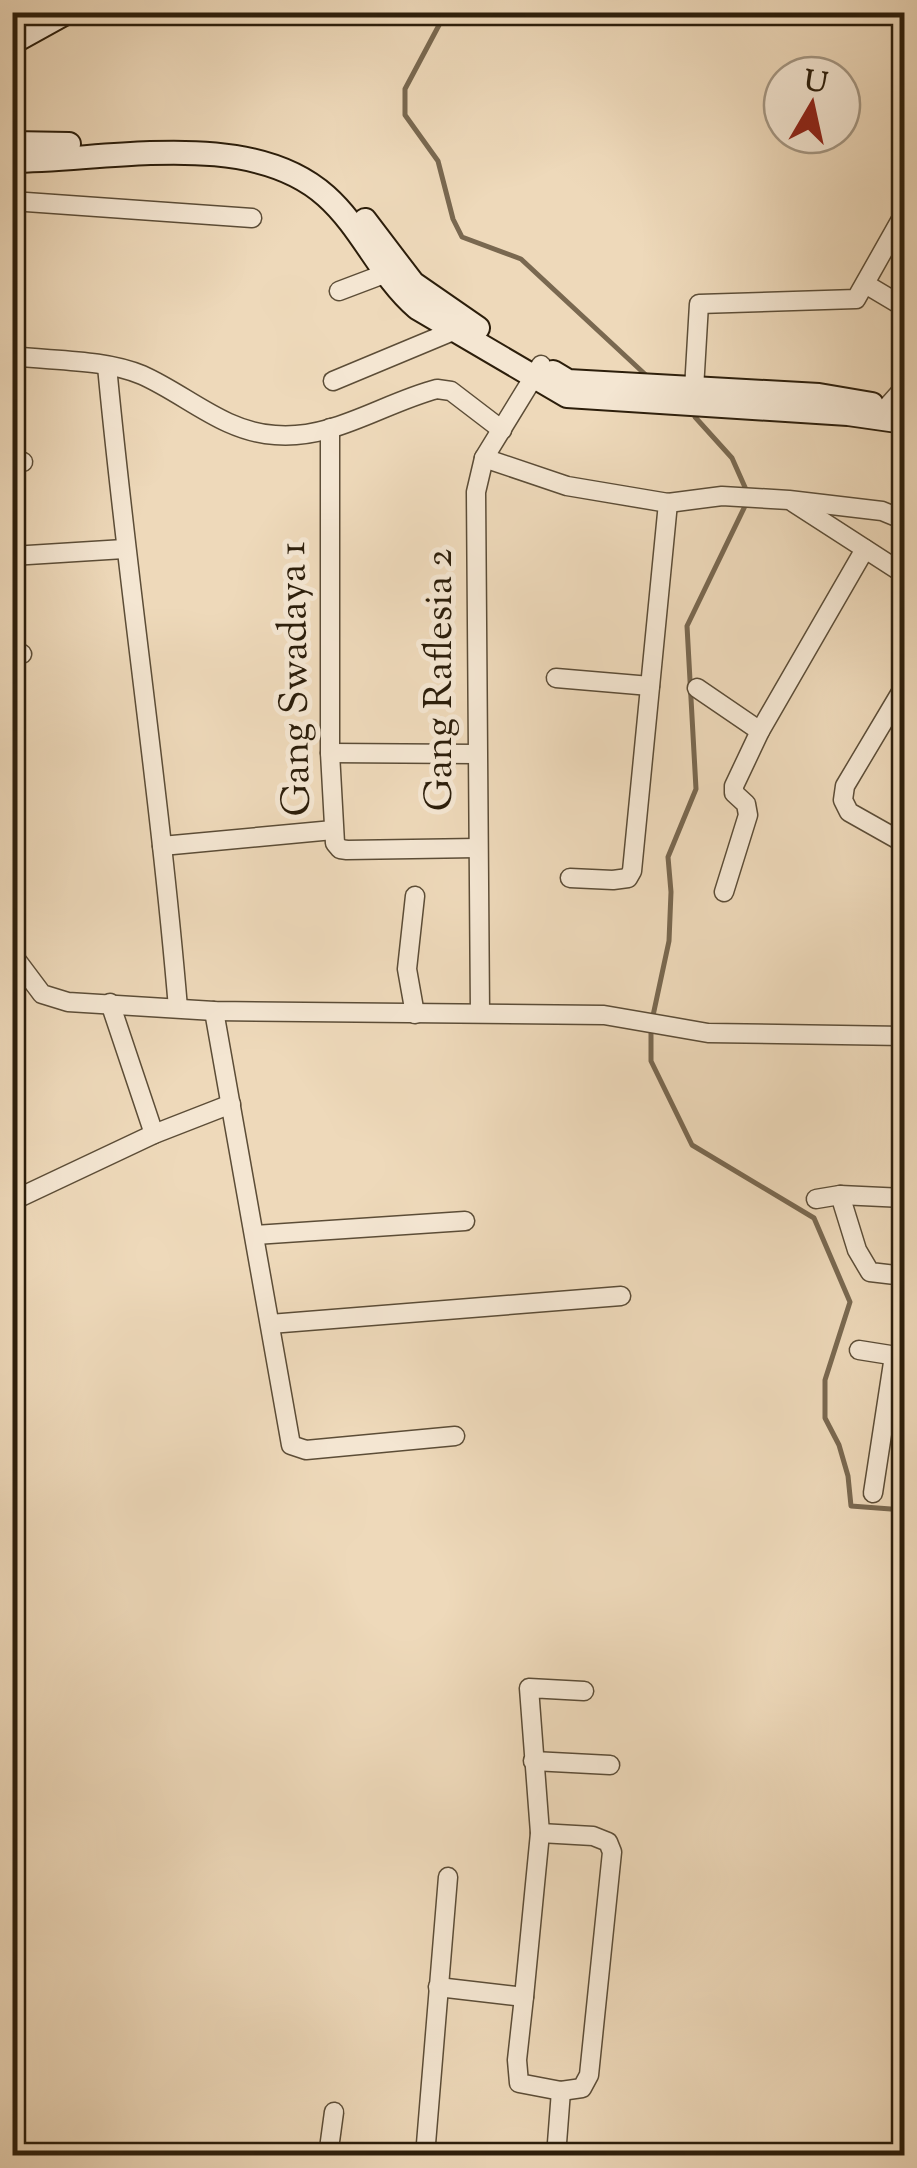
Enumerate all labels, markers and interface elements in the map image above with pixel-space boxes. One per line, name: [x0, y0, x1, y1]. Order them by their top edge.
north arrow: [762, 55, 862, 155]
text: U: [801, 62, 830, 105]
street label: Gang Swadaya 1: [266, 541, 328, 817]
street label: Gang Raflesia 2: [413, 549, 470, 811]

